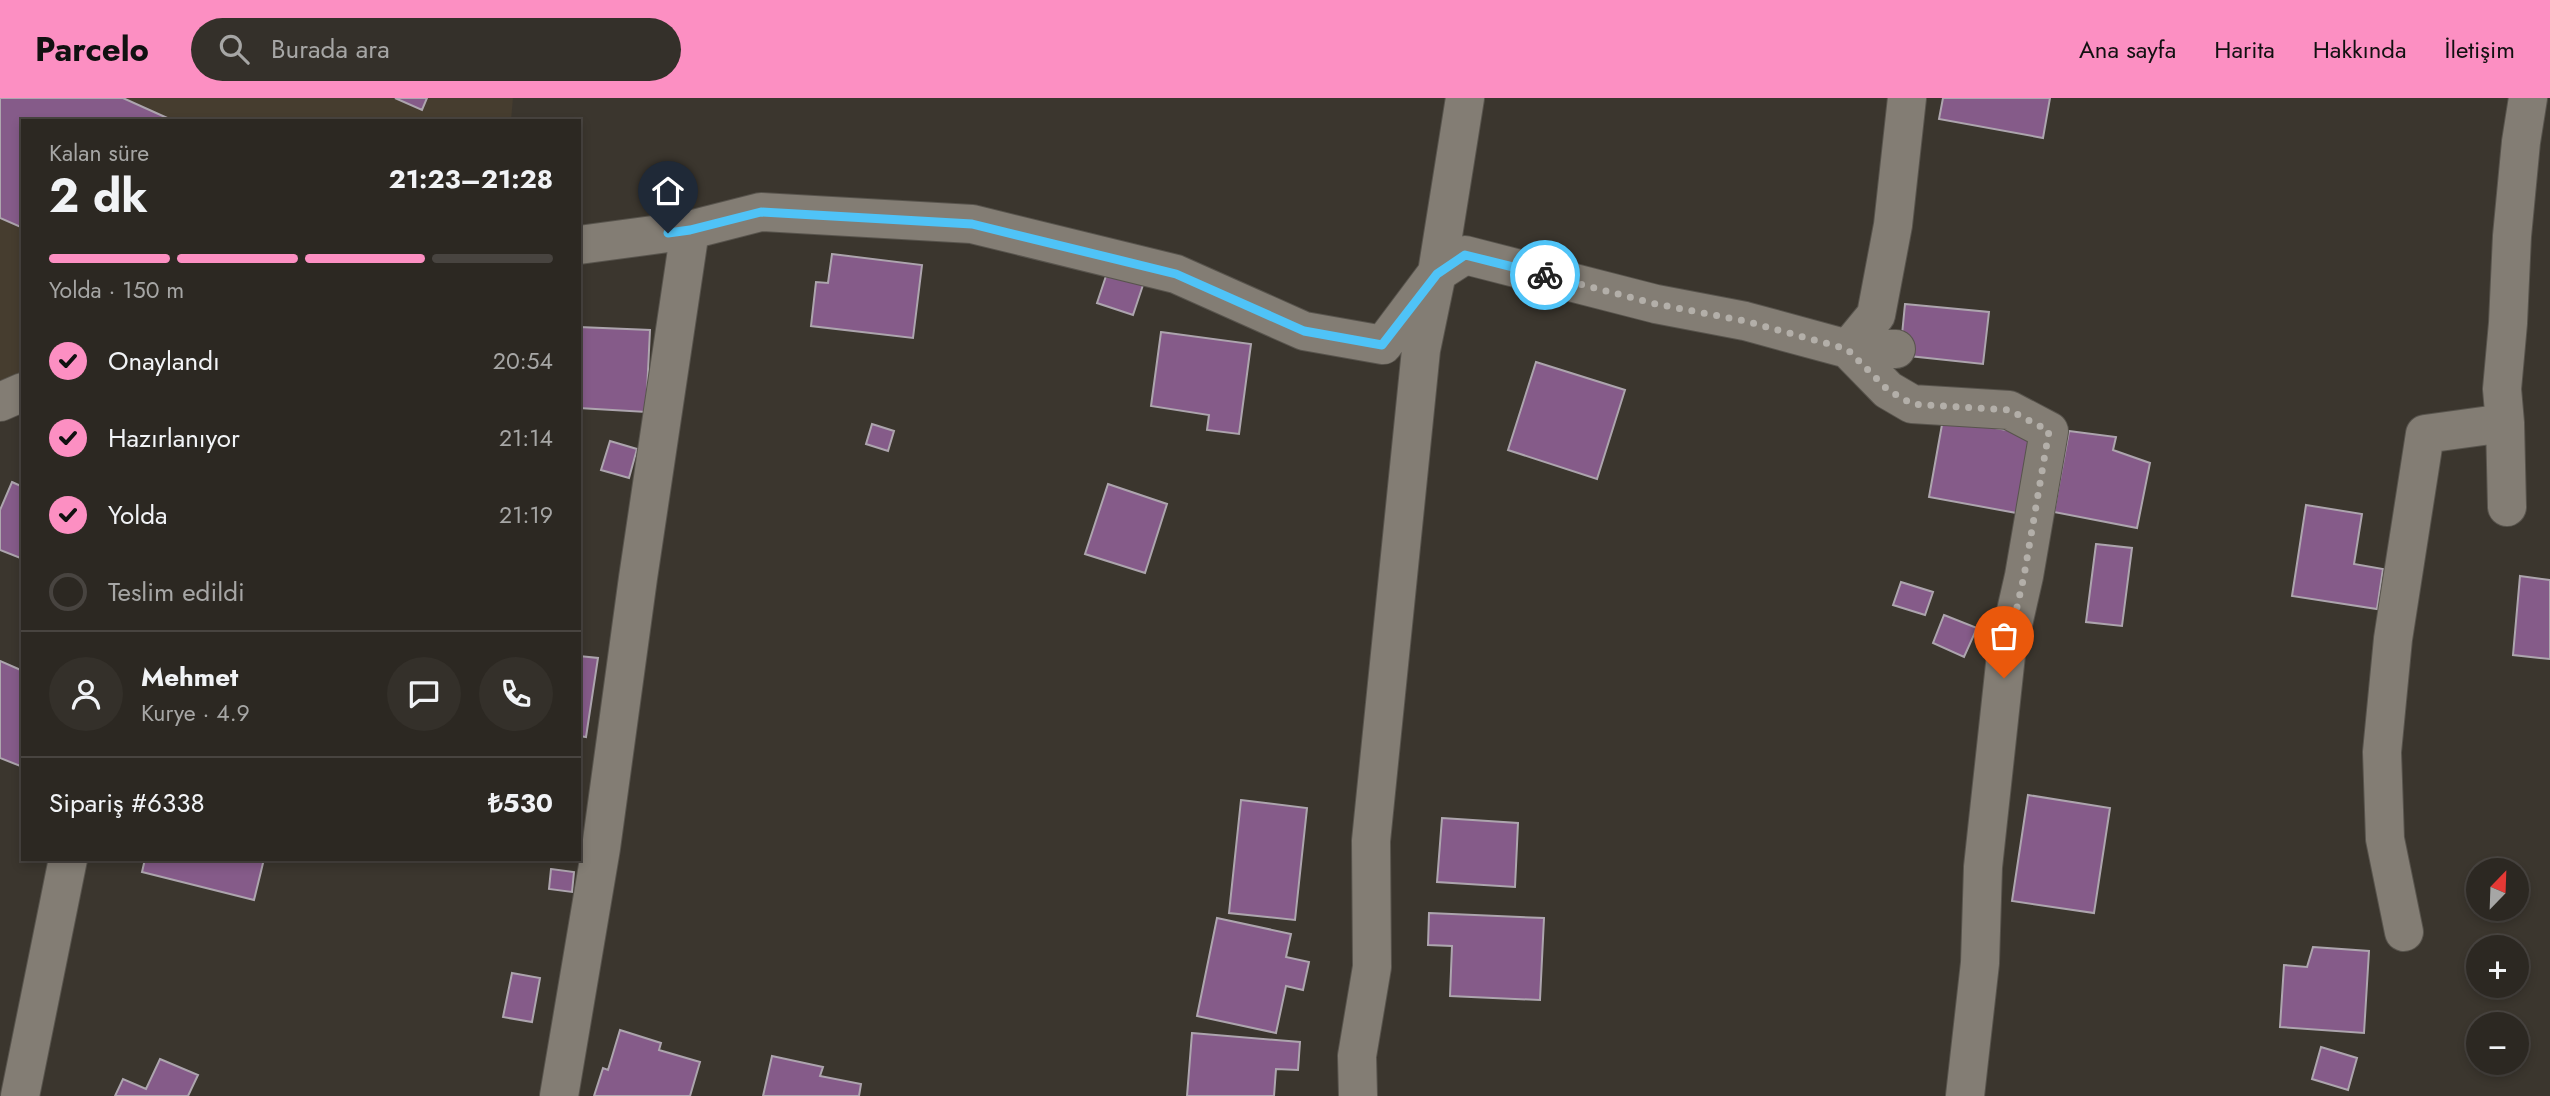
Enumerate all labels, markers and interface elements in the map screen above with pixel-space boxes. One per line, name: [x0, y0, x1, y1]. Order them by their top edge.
search box: [191, 18, 681, 81]
text: Parcelo: [35, 26, 149, 73]
icon: search: [215, 30, 253, 68]
text: Burada ara: [271, 30, 390, 68]
text: Ana sayfa: [2079, 32, 2176, 67]
text: Harita: [2214, 32, 2275, 67]
text: Hakkında: [2313, 32, 2407, 67]
text: İletişim: [2445, 32, 2515, 67]
text: Kalan süre: [49, 136, 149, 170]
text: 21:23–21:28: [389, 160, 553, 198]
pin: [638, 161, 698, 233]
text: 2 dk: [49, 163, 148, 229]
icon: home: [649, 172, 687, 210]
courier: [1510, 240, 1580, 310]
icon: bike: [1526, 256, 1564, 294]
text: Yolda · 150 m: [49, 273, 184, 307]
icon: check: [49, 342, 87, 380]
text: Onaylandı: [108, 342, 220, 380]
text: 20:54: [493, 344, 553, 378]
icon: check: [49, 419, 87, 457]
text: Hazırlanıyor: [108, 419, 240, 457]
text: 21:14: [499, 421, 553, 455]
icon: check: [49, 496, 87, 534]
text: Yolda: [108, 496, 168, 534]
text: 21:19: [499, 498, 553, 532]
text: Teslim edildi: [108, 573, 245, 611]
pin: [1974, 606, 2034, 678]
icon: bag: [1985, 617, 2023, 655]
button: person: [49, 657, 123, 731]
button: chat: [387, 657, 461, 731]
button: phone: [479, 657, 553, 731]
text: Mehmet: [141, 658, 238, 696]
text: Kurye · 4.9: [141, 696, 250, 730]
text: Sipariş #6338: [49, 784, 205, 822]
text: ₺530: [488, 784, 553, 822]
north arrow: [2466, 858, 2529, 920]
map controls: [2466, 858, 2529, 1075]
button: +: [2466, 935, 2529, 998]
button: −: [2466, 1012, 2529, 1075]

